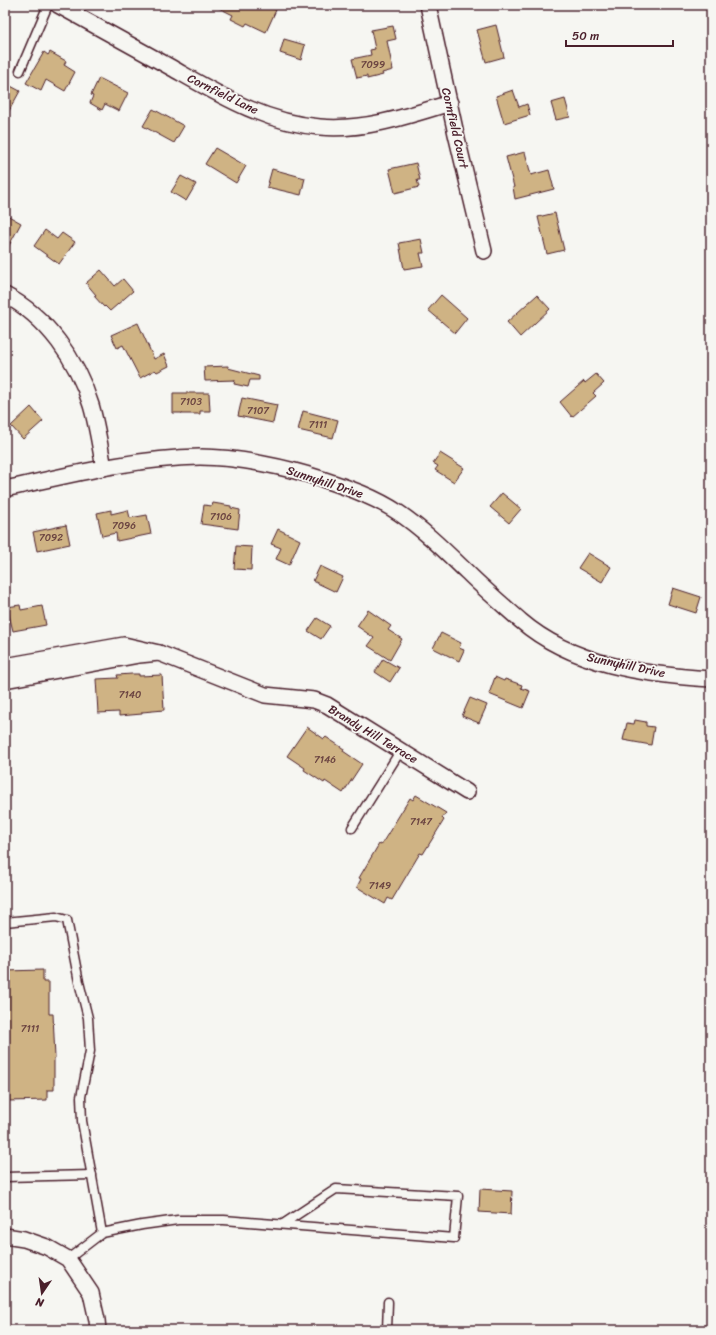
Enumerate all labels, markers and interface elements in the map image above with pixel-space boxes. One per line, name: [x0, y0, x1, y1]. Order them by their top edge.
scale bar: [566, 22, 673, 48]
text: 50 m: [572, 25, 599, 47]
house number: 7099: [361, 56, 385, 74]
street label: Cornfield Lane: [184, 67, 262, 121]
street label: Cornfield Court: [435, 85, 475, 172]
house number: 7103: [180, 393, 202, 411]
house number: 7107: [247, 402, 270, 420]
house number: 7111: [309, 416, 327, 434]
street label: Sunnyhill Drive: [284, 459, 366, 505]
house number: 7106: [210, 508, 232, 526]
house number: 7096: [112, 517, 136, 535]
house number: 7092: [39, 529, 63, 547]
street label: Sunnyhill Drive: [585, 646, 667, 684]
house number: 7140: [119, 686, 141, 704]
street label: Brandy Hill Terrace: [324, 698, 422, 770]
house number: 7146: [314, 751, 336, 769]
house number: 7147: [410, 813, 433, 831]
house number: 7149: [369, 877, 391, 895]
house number: 7111: [21, 1020, 39, 1038]
north arrow: [22, 1273, 62, 1313]
text: N: [34, 1292, 47, 1313]

